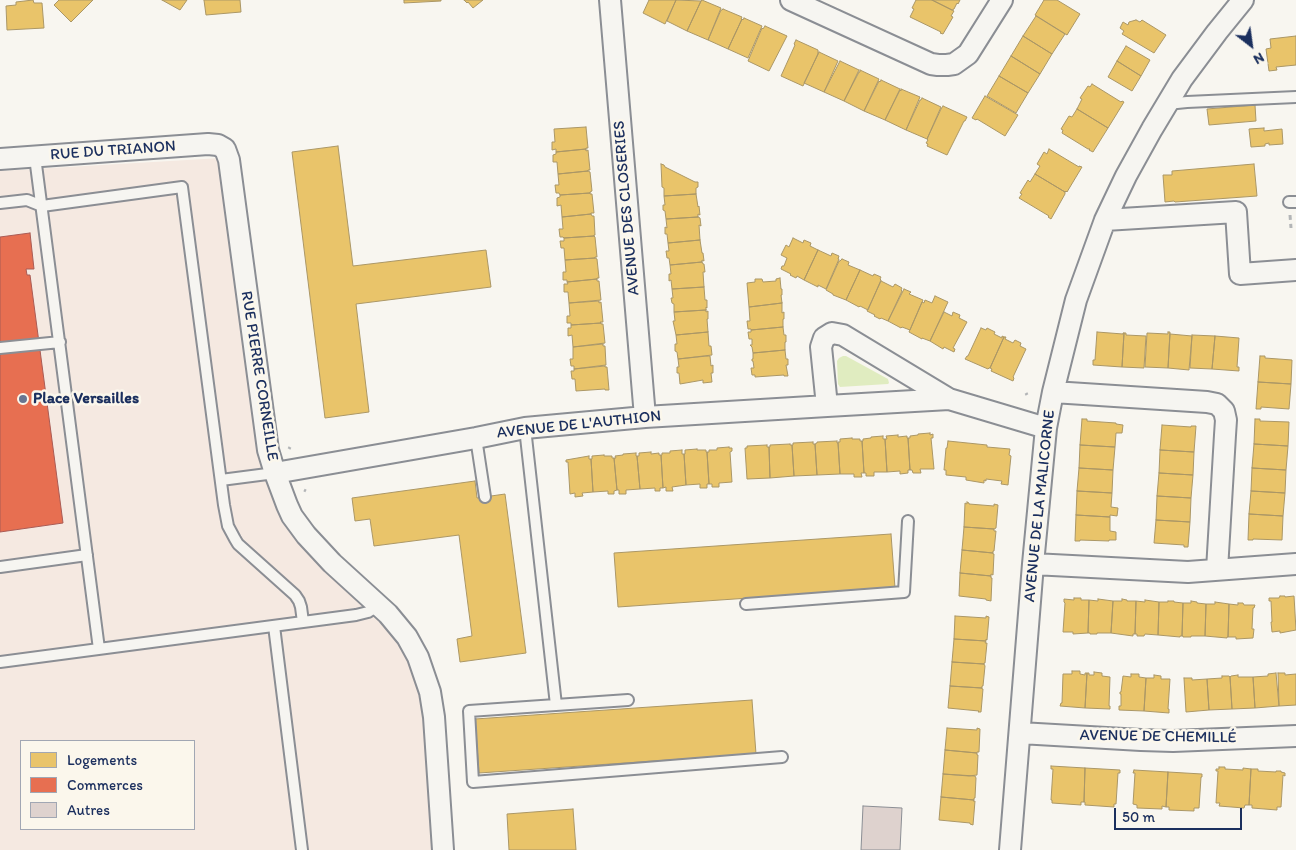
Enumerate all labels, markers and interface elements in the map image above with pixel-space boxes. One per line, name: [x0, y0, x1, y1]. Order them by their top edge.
north arrow: [1226, 20, 1276, 70]
text: N: [1250, 49, 1267, 68]
street label: AVENUE DES CLOSERIES: [610, 120, 644, 296]
street label: RUE DU TRIANON: [50, 137, 176, 165]
street label: RUE PIERRE CORNEILLE: [236, 290, 282, 462]
place label: Place Versailles: [33, 389, 139, 409]
marker: Place Versailles: [17, 393, 29, 405]
street label: AVENUE DE L'AUTHION: [496, 407, 662, 443]
street label: AVENUE DE LA MALICORNE: [1020, 409, 1060, 603]
street label: AVENUE DE CHEMILLÉ: [1079, 726, 1237, 748]
legend: [20, 740, 195, 830]
text: Logements: [67, 751, 137, 769]
text: Commerces: [67, 776, 143, 794]
scale bar: [1116, 798, 1244, 830]
text: Autres: [67, 801, 110, 819]
text: 50 m: [1122, 808, 1155, 826]

